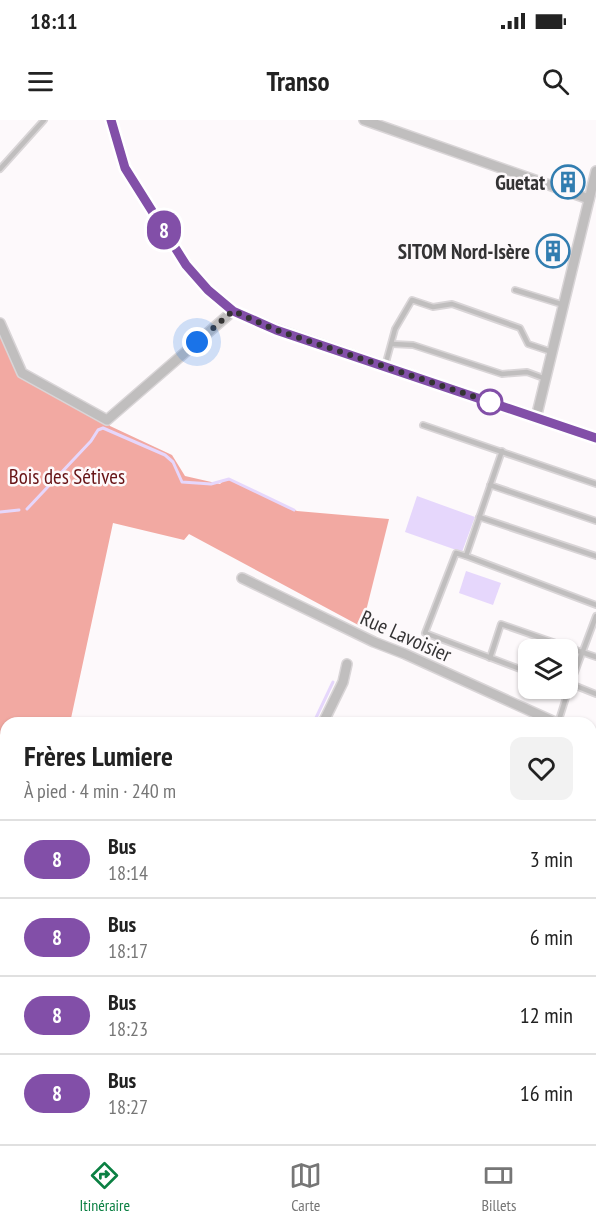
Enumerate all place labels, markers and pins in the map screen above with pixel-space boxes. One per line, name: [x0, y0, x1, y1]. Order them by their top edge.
building icon: Guetat: [550, 164, 586, 200]
place label: Guetat: [495, 169, 545, 196]
building icon: SITOM Nord-Isère: [535, 233, 571, 269]
place label: SITOM Nord-Isère: [398, 238, 530, 265]
unlabelled marker: [477, 389, 503, 415]

